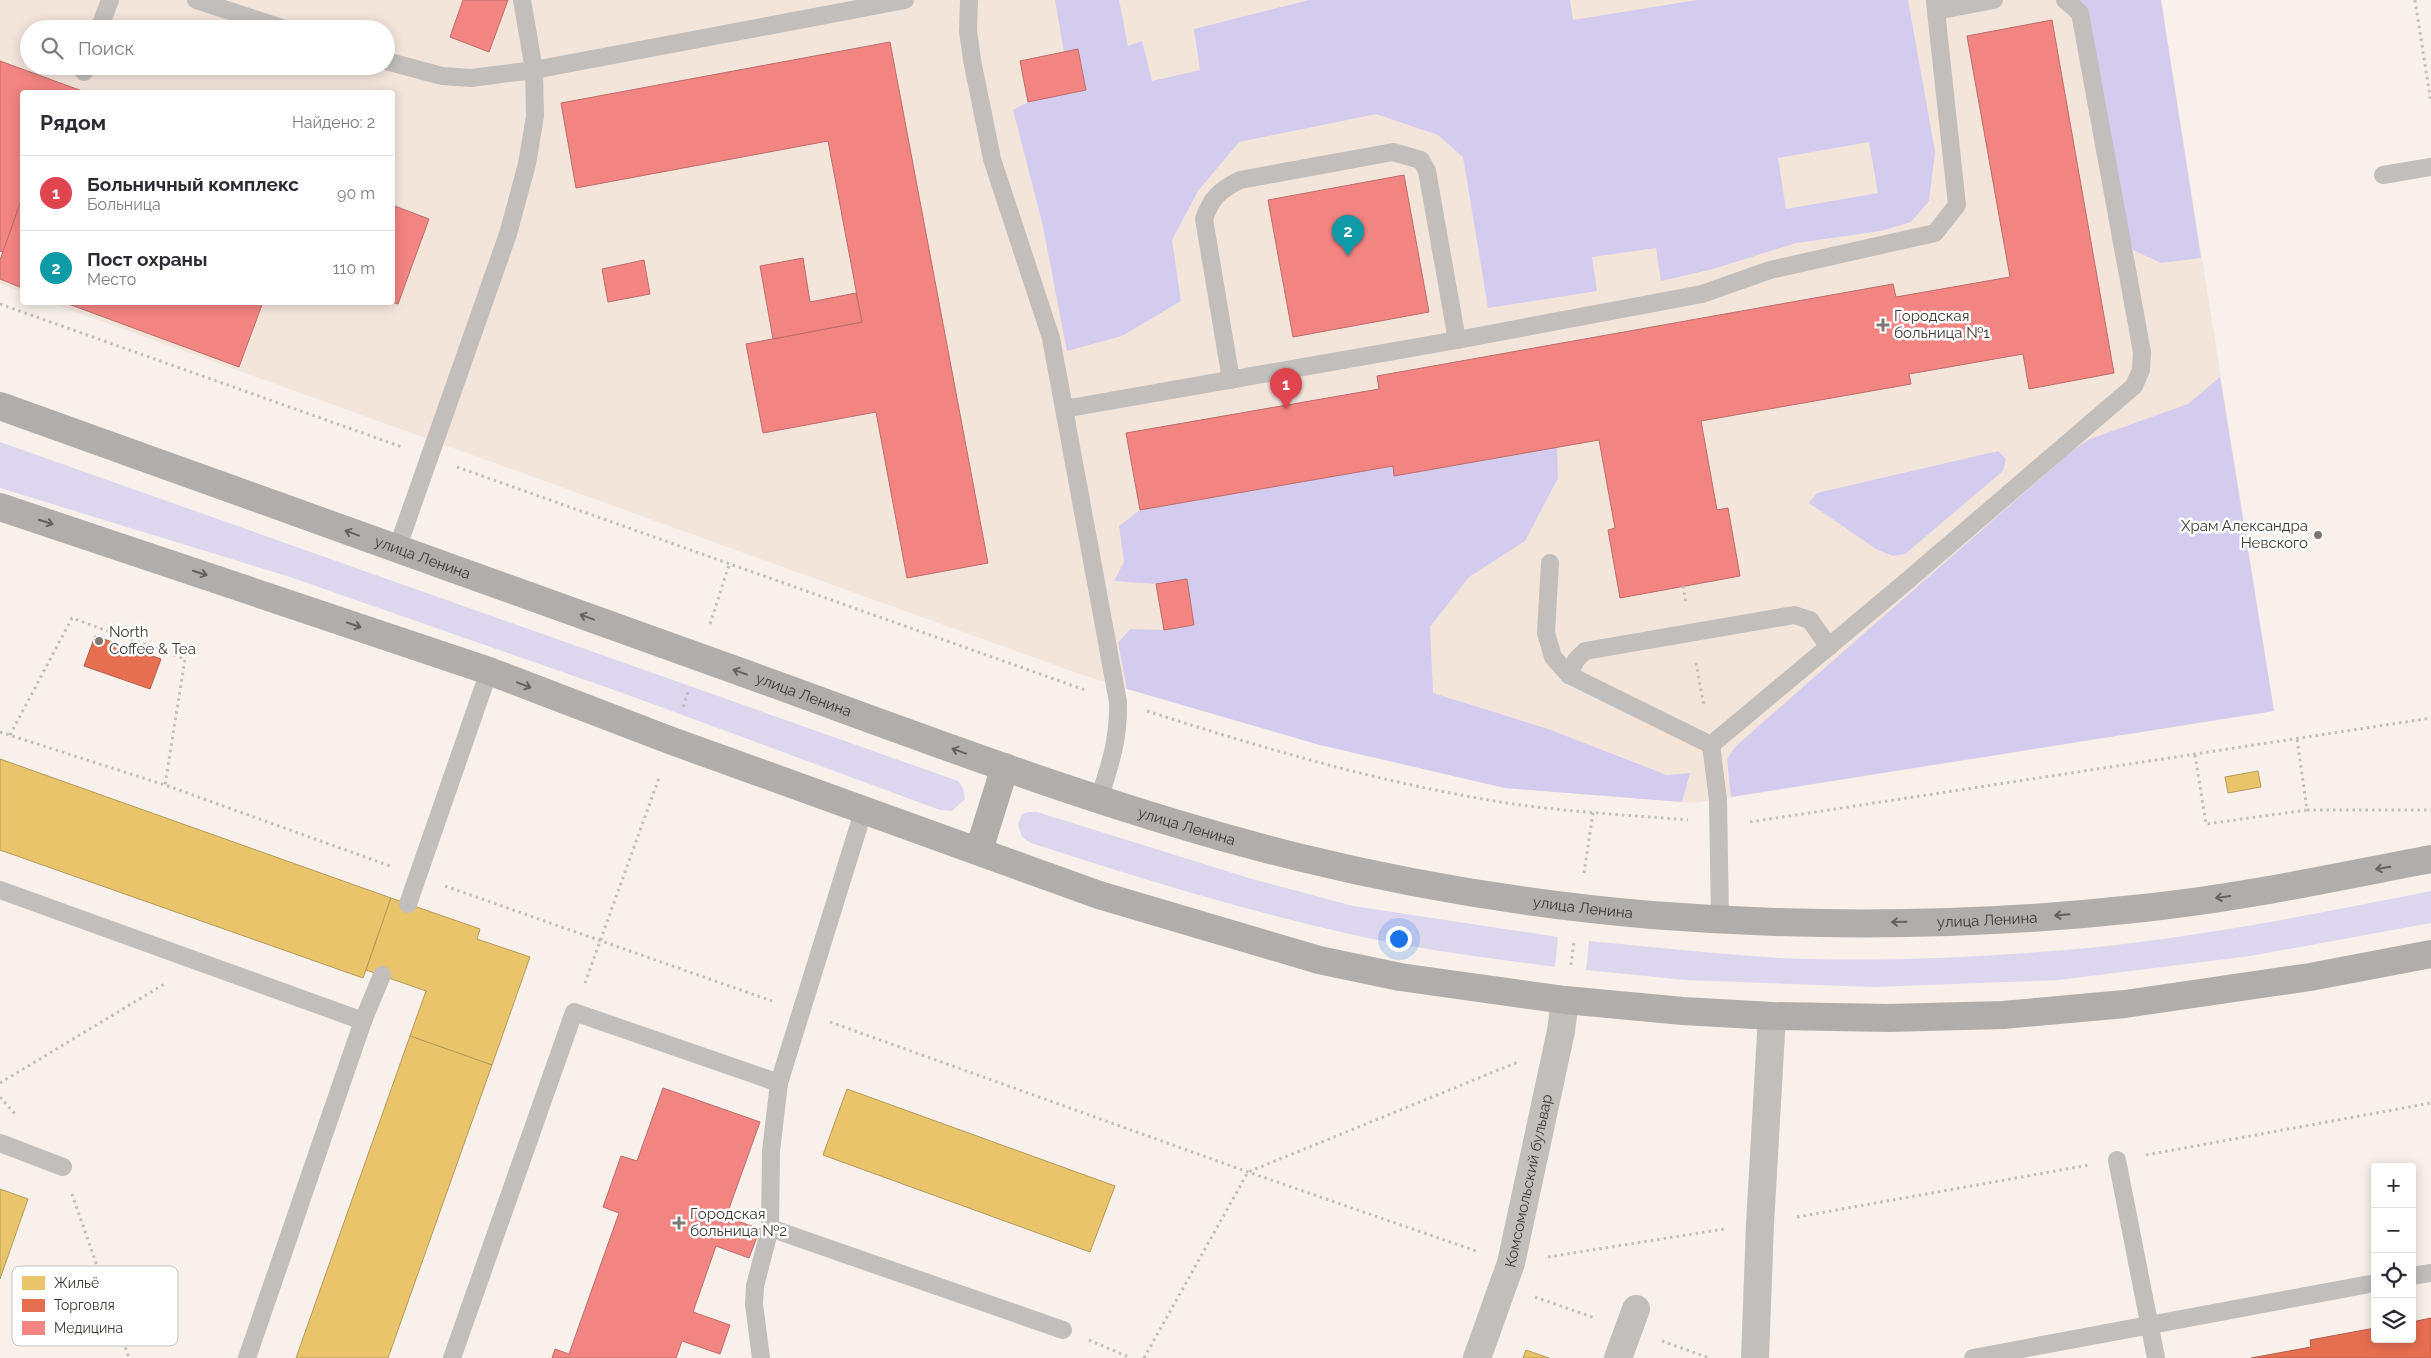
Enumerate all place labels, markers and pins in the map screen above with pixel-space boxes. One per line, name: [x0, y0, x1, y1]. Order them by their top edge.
pin: 2: [1332, 215, 1364, 256]
place label: Городская больница №1: [1894, 307, 1990, 342]
marker: Городская больница №1: [1876, 318, 1890, 332]
pin: 1: [1270, 368, 1302, 409]
place label: Храм Александра Невского: [2181, 517, 2308, 552]
marker: Храм Александра Невского: [2312, 529, 2324, 541]
place label: North Coffee & Tea: [109, 623, 196, 658]
marker: North Coffee & Tea: [93, 635, 105, 647]
place label: Городская больница №2: [690, 1205, 787, 1240]
marker: Городская больница №2: [672, 1216, 686, 1230]

